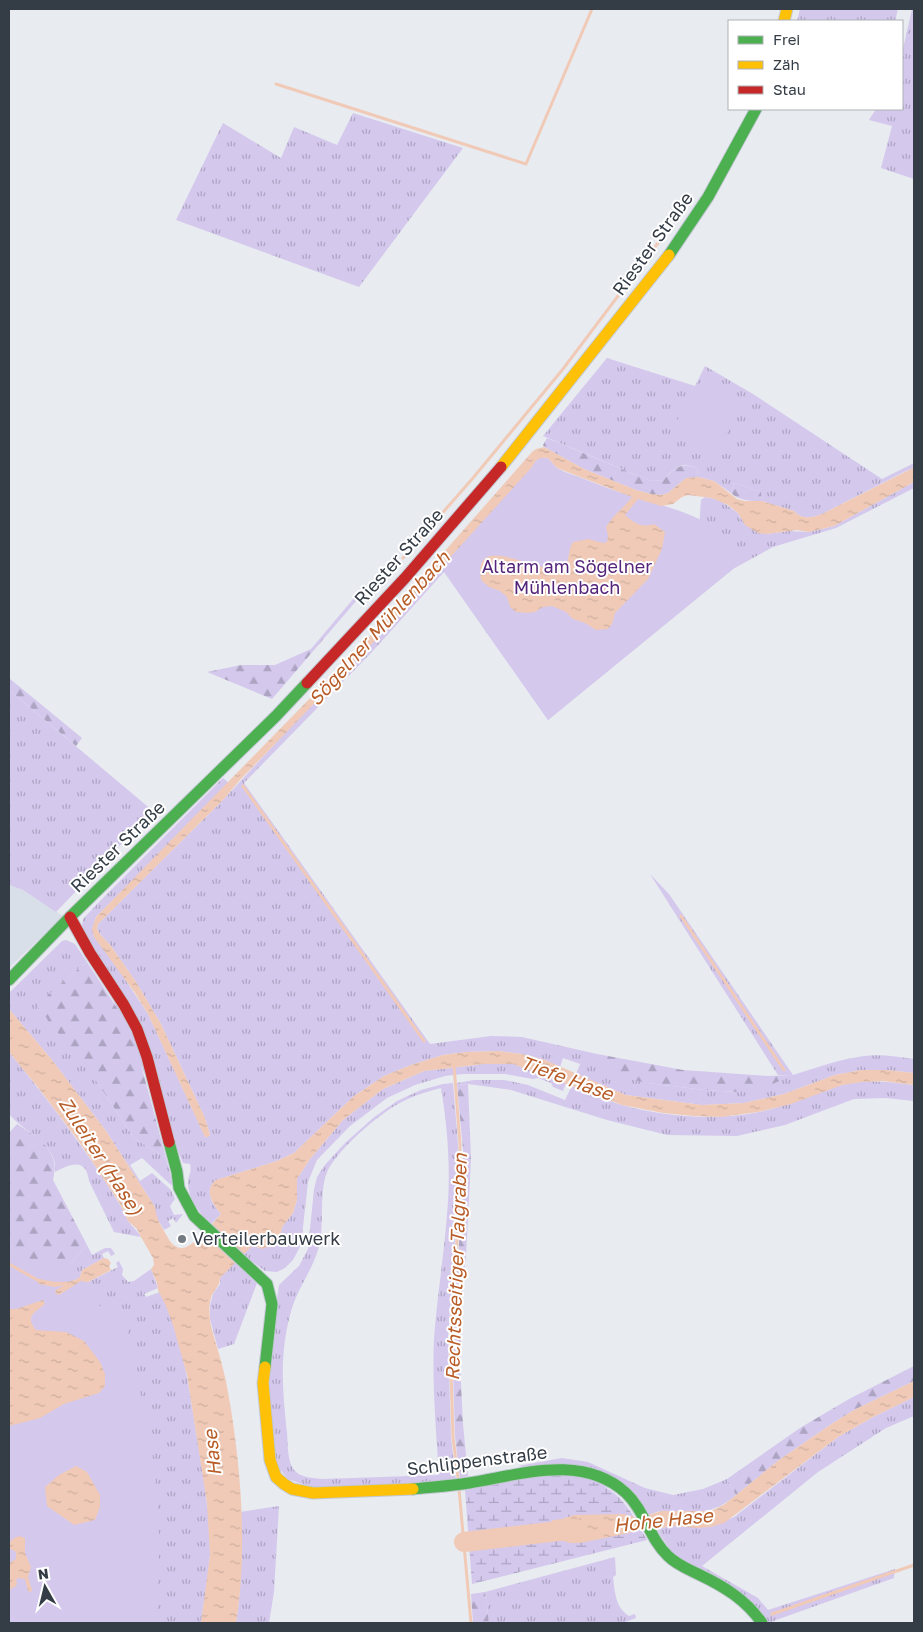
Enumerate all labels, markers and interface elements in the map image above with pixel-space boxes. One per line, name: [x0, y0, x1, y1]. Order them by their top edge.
legend: [728, 20, 903, 110]
text: Frei: [773, 30, 800, 48]
text: Zäh: [773, 55, 800, 73]
text: Stau: [773, 80, 806, 98]
street label: Riester Straße: [607, 187, 697, 299]
street label: Riester Straße: [349, 503, 447, 609]
water label: Sögelner Mühlenbach: [303, 545, 455, 710]
park label: Altarm am Sögelner Mühlenbach: [482, 555, 652, 598]
street label: Riester Straße: [66, 796, 169, 897]
water label: Tiefe Hase: [518, 1050, 618, 1106]
water label: Zuleiter (Hase): [55, 1092, 149, 1220]
water label: Rechtsseitiger Talgraben: [440, 1151, 471, 1381]
place label: Verteilerbauwerk: [192, 1227, 340, 1249]
marker: Verteilerbauwerk: [176, 1233, 188, 1245]
water label: Hase: [197, 1427, 225, 1477]
street label: Schlippenstraße: [405, 1440, 548, 1480]
water label: Hohe Hase: [612, 1503, 716, 1536]
north arrow: [20, 1562, 70, 1612]
text: N: [37, 1564, 50, 1583]

